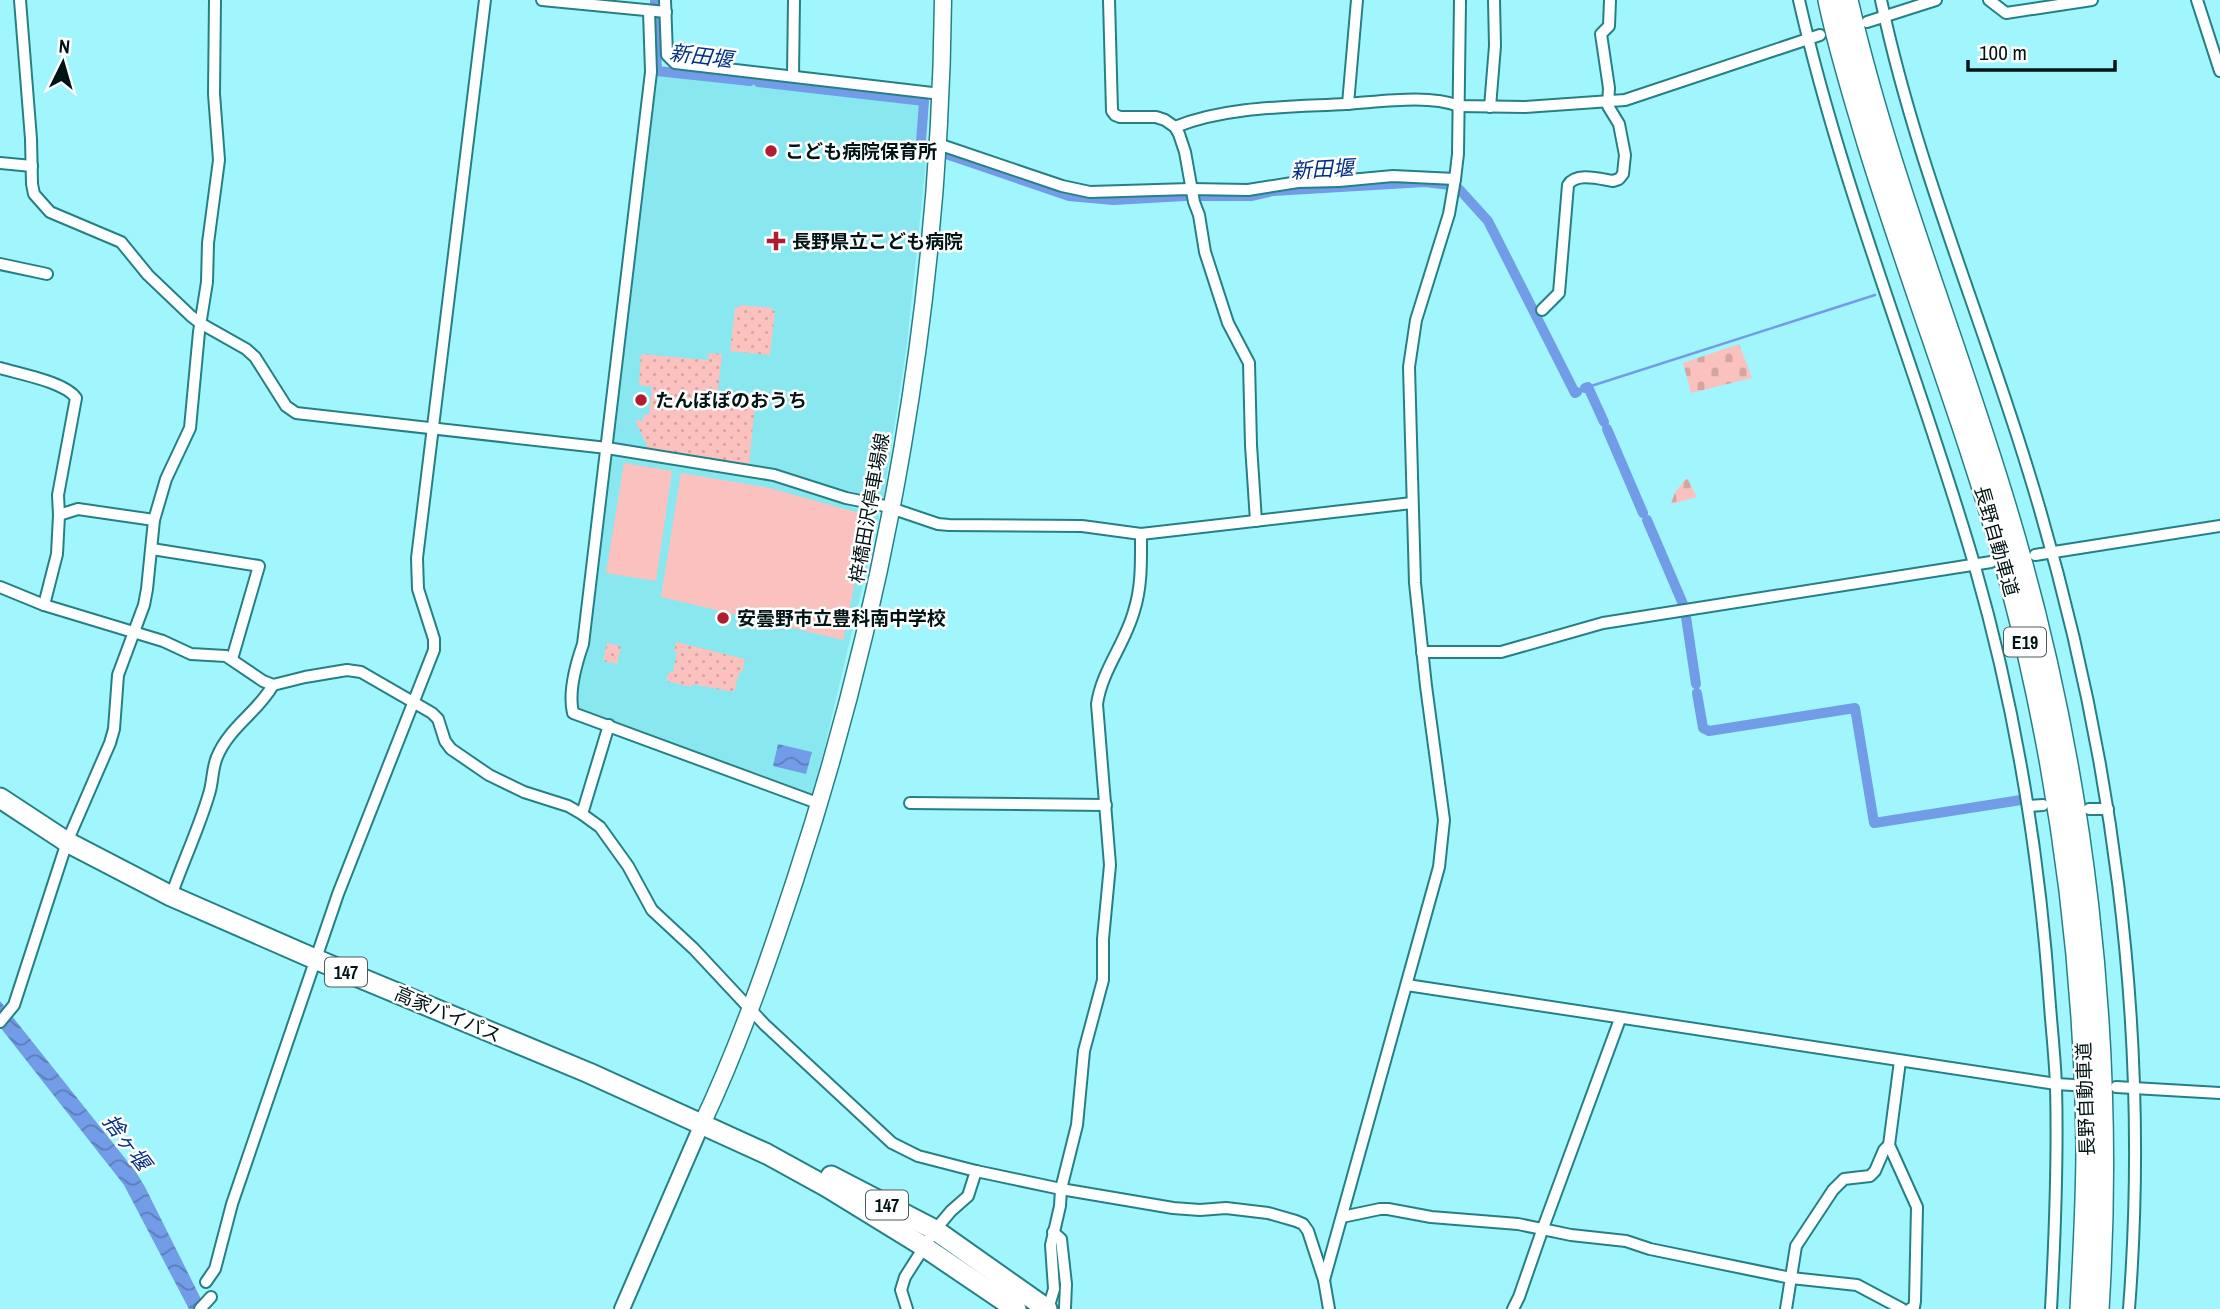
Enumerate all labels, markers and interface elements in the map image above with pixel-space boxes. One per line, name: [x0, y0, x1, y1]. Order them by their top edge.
north arrow: [28, 28, 98, 98]
scale bar: [1968, 28, 2115, 72]
text: N: [58, 33, 71, 60]
water label: 新田堰: [668, 38, 738, 75]
text: 100 m: [1979, 38, 2027, 67]
place label: こども病院保育所: [785, 138, 937, 164]
marker: こども病院保育所: [763, 143, 779, 159]
water label: 新田堰: [1290, 153, 1358, 185]
place label: 長野県立こども病院: [792, 228, 963, 254]
marker: 長野県立こども病院: [766, 231, 786, 251]
place label: たんぽぽのおうち: [655, 387, 807, 413]
marker: たんぽぽのおうち: [633, 392, 649, 408]
street label: 梓橋田沢停車場線: [843, 431, 895, 585]
street label: 長野自動車道: [1969, 483, 2025, 599]
place label: 安曇野市立豊科南中学校: [737, 605, 946, 631]
marker: 安曇野市立豊科南中学校: [715, 610, 731, 626]
road number: E19: [2004, 628, 2046, 656]
road number: 147: [325, 958, 367, 987]
street label: 高家バイパス: [391, 980, 505, 1048]
street label: 長野自動車道: [2070, 1042, 2100, 1156]
water label: 捨ヶ堰: [96, 1108, 160, 1179]
road number: 147: [866, 1190, 908, 1220]

